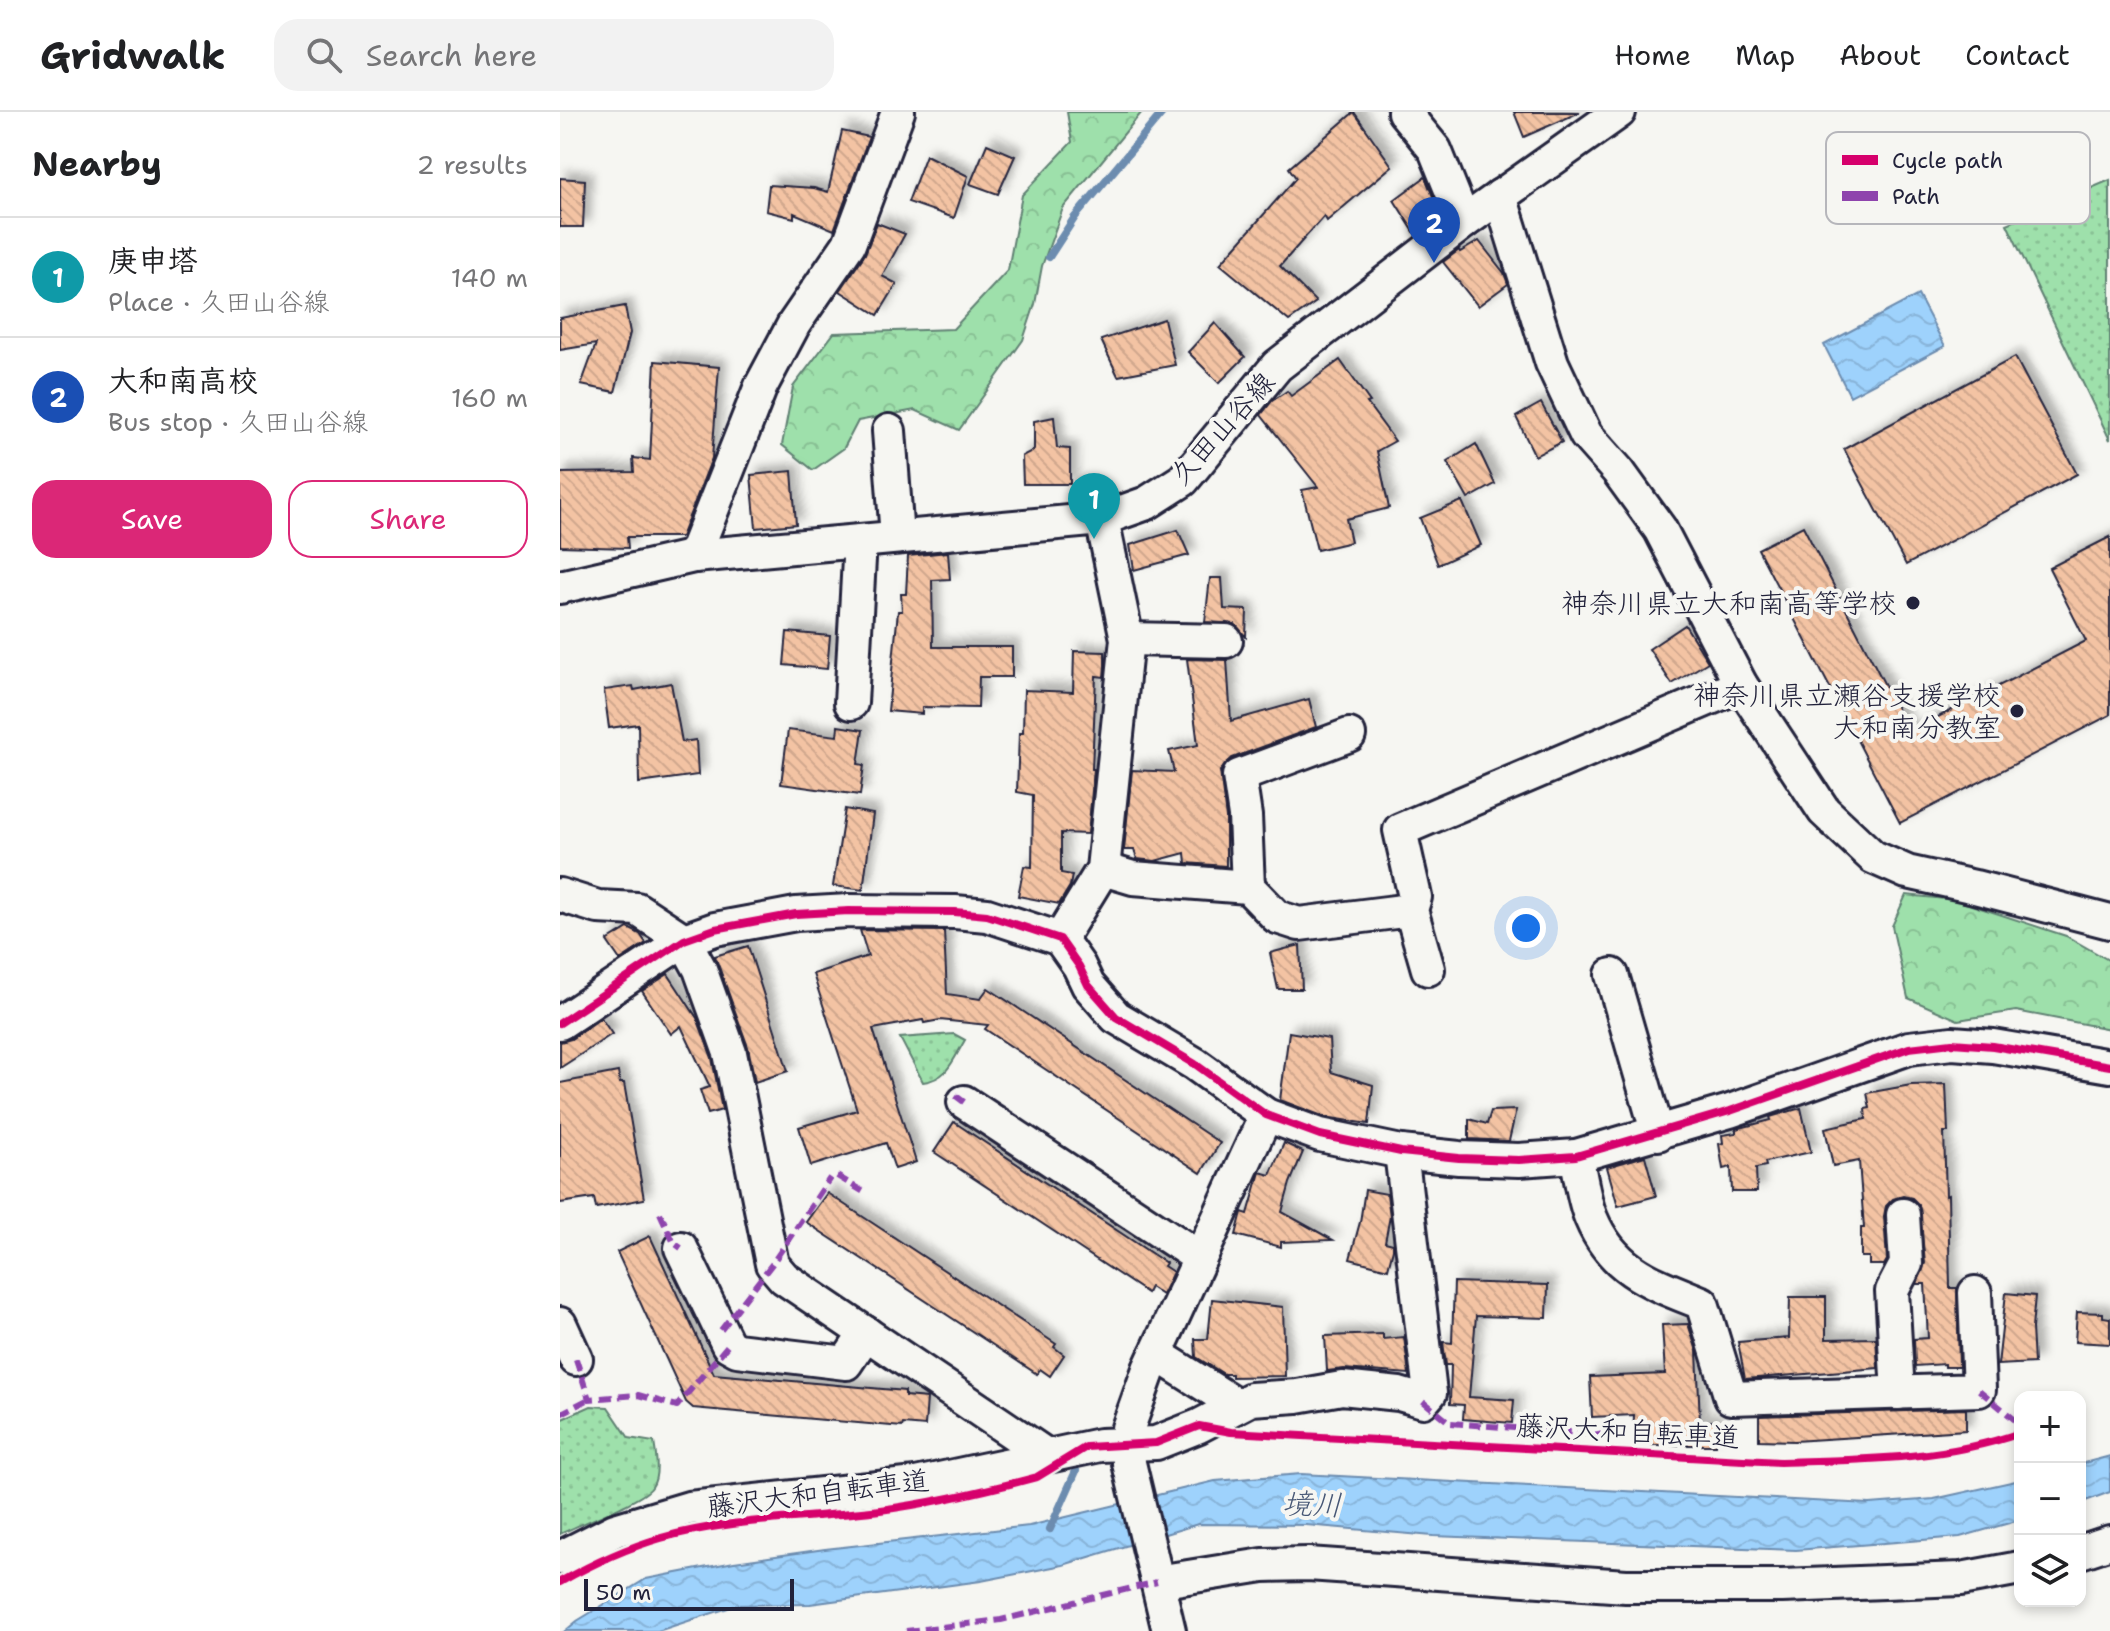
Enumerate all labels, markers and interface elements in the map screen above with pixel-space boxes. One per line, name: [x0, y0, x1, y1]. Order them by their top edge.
search box: [274, 19, 834, 91]
text: Gridwalk: [40, 30, 226, 81]
icon: search: [302, 33, 346, 77]
text: Search here: [366, 35, 537, 76]
text: Home: [1614, 36, 1691, 74]
text: Map: [1735, 36, 1795, 74]
text: About: [1839, 36, 1921, 74]
text: Contact: [1965, 36, 2070, 74]
legend: [1826, 132, 2090, 224]
text: Nearby: [32, 141, 162, 187]
text: Cycle path: [1892, 146, 2003, 175]
text: 2 results: [416, 147, 528, 182]
text: Path: [1892, 182, 1940, 211]
pin: 2: [1408, 197, 1460, 263]
text: 庚申塔: [108, 240, 198, 281]
text: 1: [52, 260, 64, 295]
text: 140 m: [451, 260, 528, 295]
text: Place · 久田山谷線: [108, 284, 329, 319]
text: 大和南高校: [108, 360, 258, 401]
street label: 久田山谷線: [1161, 363, 1283, 493]
text: 2: [49, 380, 67, 415]
text: 160 m: [451, 380, 528, 415]
text: Bus stop · 久田山谷線: [108, 404, 368, 439]
pin: 1: [1068, 473, 1120, 539]
button: Save: [32, 480, 272, 558]
button: Share: [288, 480, 528, 558]
place label: 神奈川県立大和南高等学校: [1561, 584, 1897, 622]
marker: 神奈川県立大和南高等学校: [1904, 594, 1922, 612]
place label: 神奈川県立瀬谷支援学校 大和南分教室: [1693, 676, 2001, 746]
marker: 神奈川県立瀬谷支援学校 大和南分教室: [2008, 702, 2026, 720]
your location: [1506, 908, 1546, 948]
map controls: [2014, 1391, 2086, 1607]
button: +: [2014, 1391, 2086, 1463]
street label: 藤沢大和自転車道: [1515, 1406, 1741, 1456]
street label: 藤沢大和自転車道: [705, 1460, 931, 1526]
button: −: [2014, 1463, 2086, 1535]
water label: 境川: [1281, 1482, 1343, 1526]
button: layers: [2014, 1535, 2086, 1607]
scale bar: [584, 1575, 794, 1611]
text: 50 m: [596, 1578, 651, 1607]

